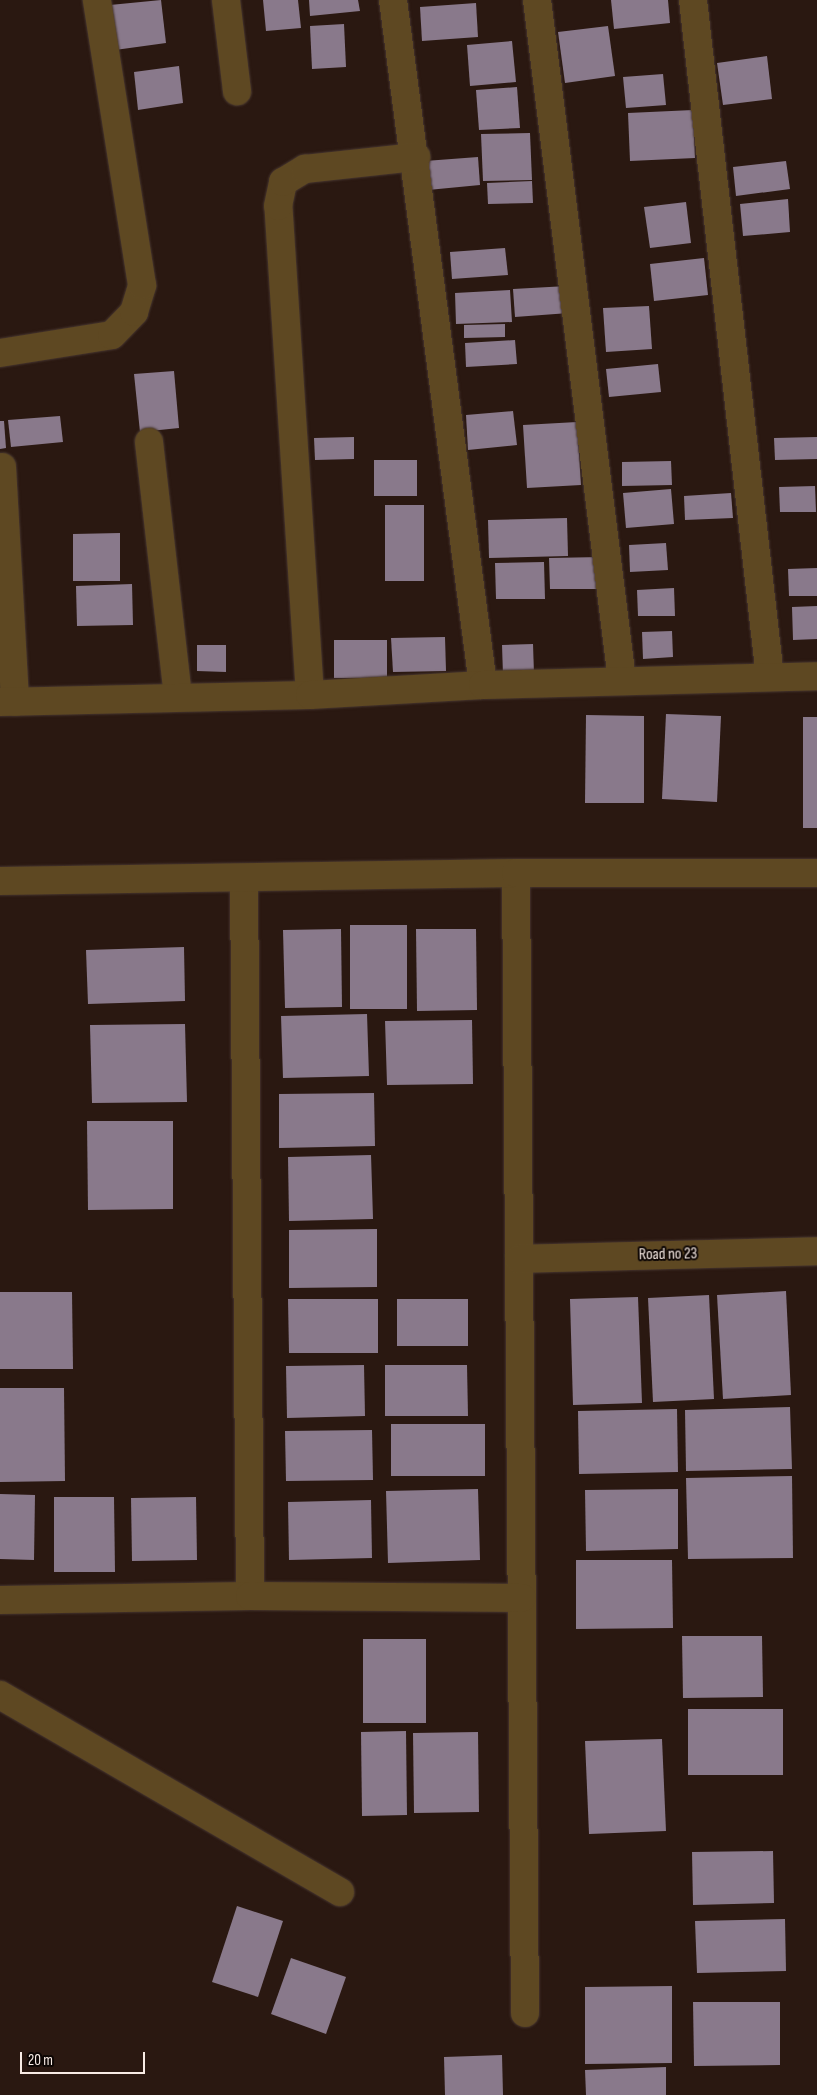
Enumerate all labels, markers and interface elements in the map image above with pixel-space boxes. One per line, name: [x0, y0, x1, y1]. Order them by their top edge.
street label: Road no 23: [639, 1245, 697, 1265]
scale bar: [22, 2042, 148, 2074]
text: 20 m: [28, 2051, 53, 2070]

